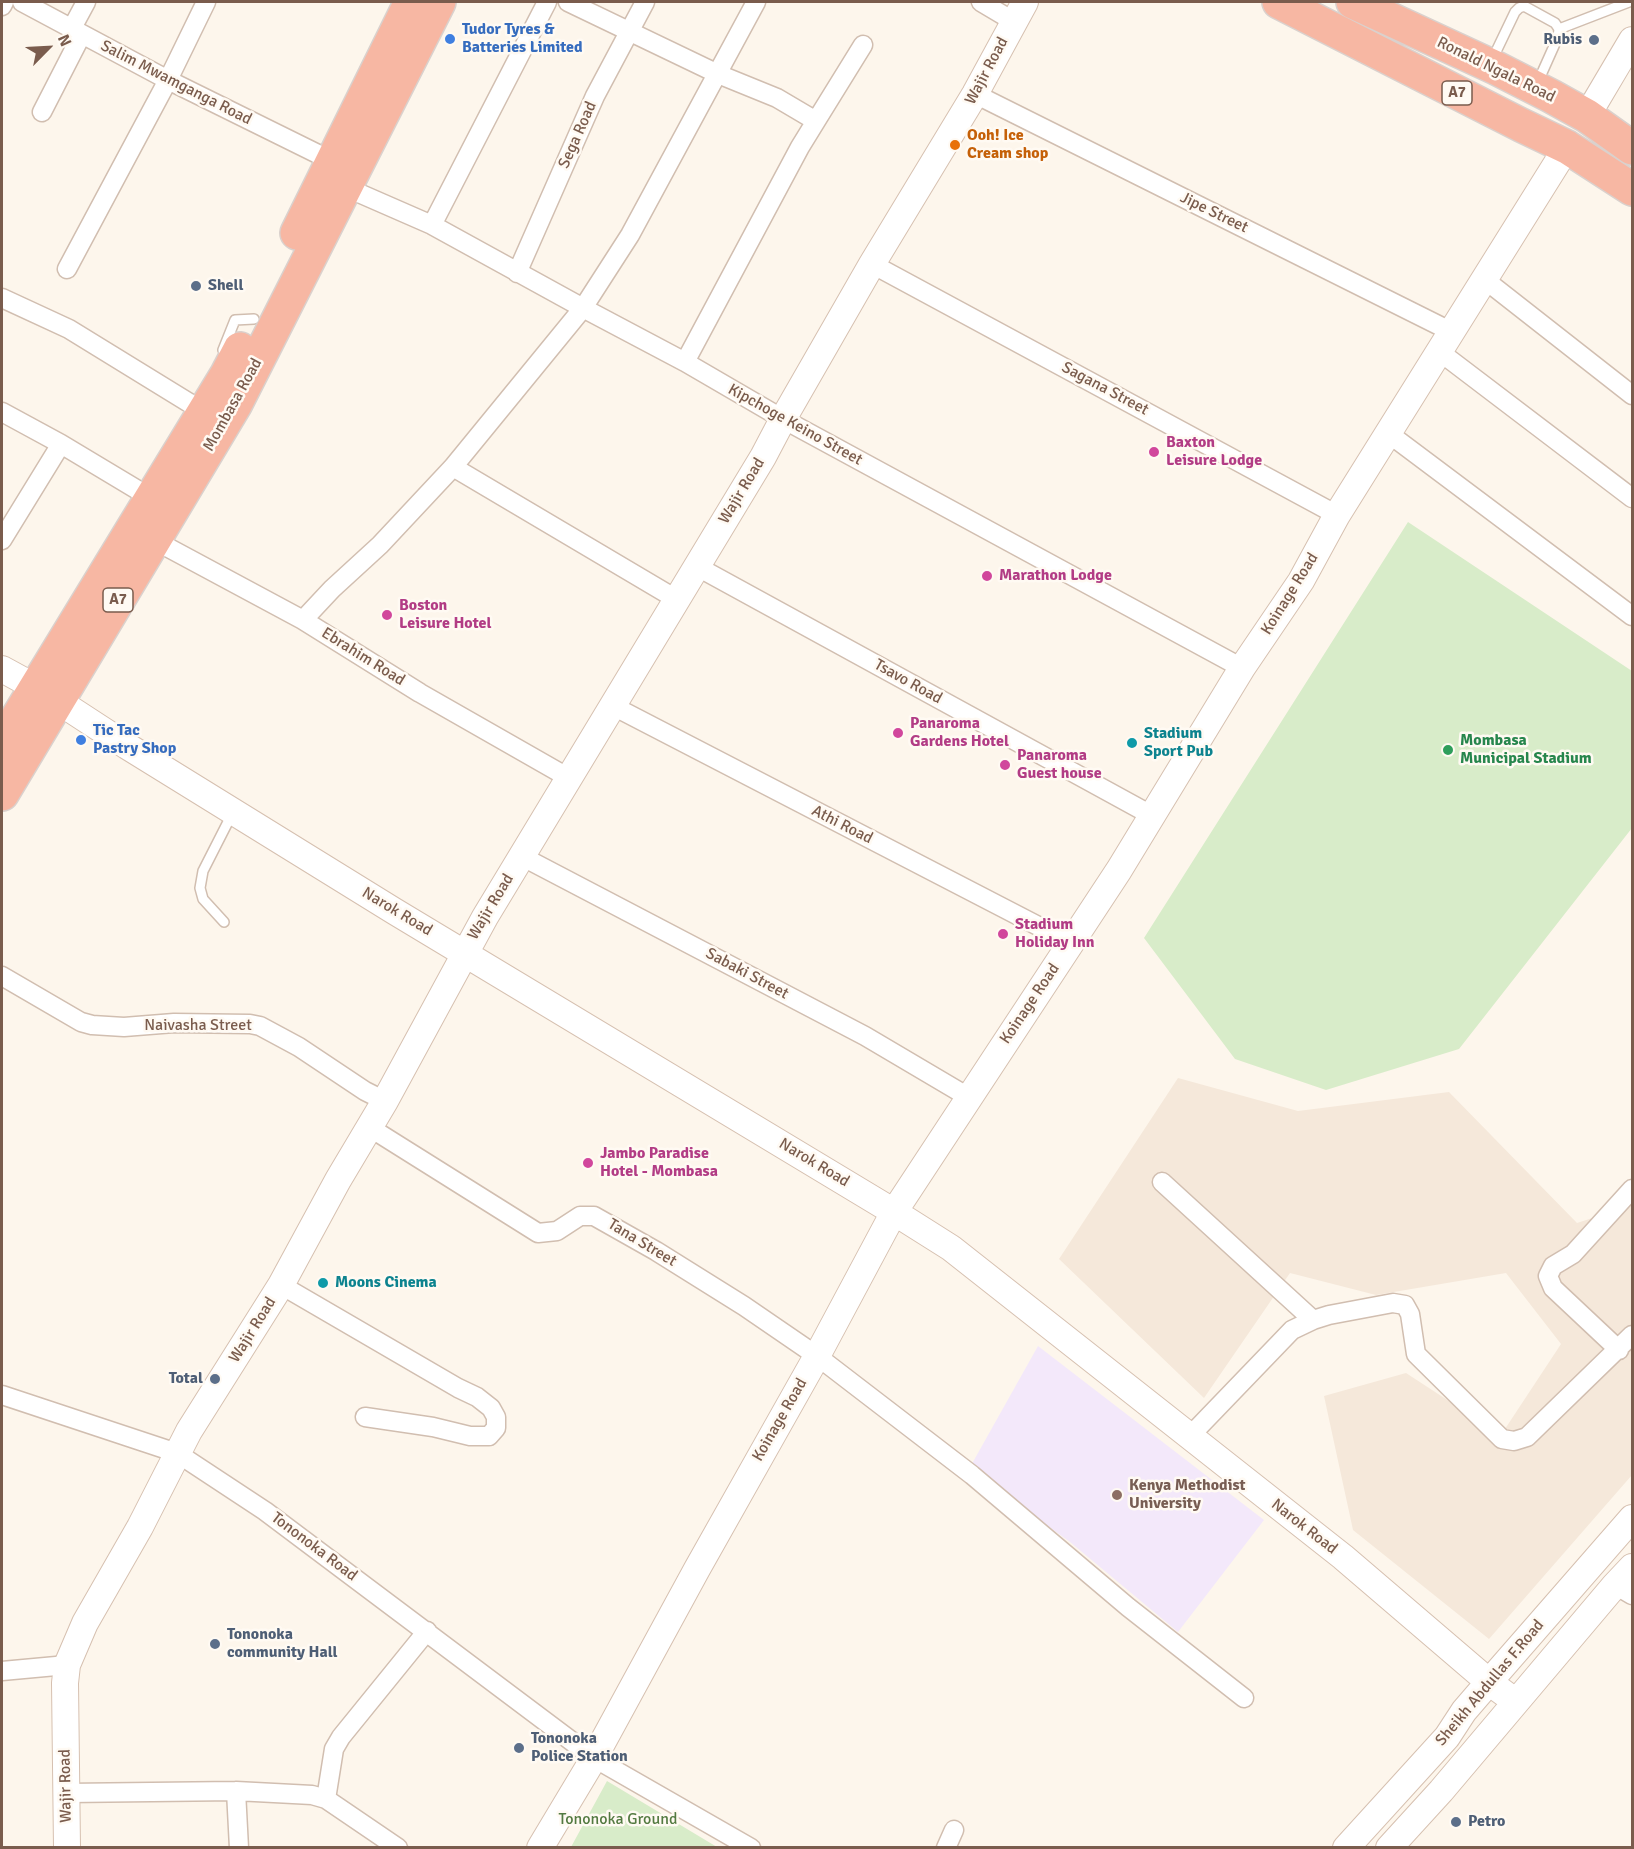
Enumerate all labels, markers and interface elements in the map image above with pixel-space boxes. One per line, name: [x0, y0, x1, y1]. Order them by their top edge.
north arrow: [18, 18, 78, 78]
place label: Tudor Tyres & Batteries Limited: [462, 20, 583, 58]
place label: Rubis: [1543, 30, 1582, 50]
text: N: [53, 32, 76, 50]
marker: Tudor Tyres & Batteries Limited: [443, 32, 457, 46]
street label: Ronald Ngala Road: [1434, 33, 1558, 107]
marker: Rubis: [1587, 33, 1601, 47]
street label: Wajir Road: [961, 34, 1013, 108]
street label: Salim Mwamganga Road: [97, 37, 255, 129]
road number: A7: [1442, 81, 1472, 105]
street label: Sega Road: [555, 99, 601, 171]
place label: Ooh! Ice Cream shop: [967, 126, 1048, 164]
marker: Ooh! Ice Cream shop: [948, 138, 962, 152]
street label: Jipe Street: [1177, 188, 1251, 238]
place label: Shell: [208, 276, 243, 296]
marker: Shell: [189, 279, 203, 293]
street label: Mombasa Road: [200, 355, 266, 455]
street label: Sagana Street: [1058, 358, 1152, 420]
street label: Kipchoge Keino Street: [724, 380, 866, 470]
place label: Baxton Leisure Lodge: [1166, 433, 1262, 471]
marker: Baxton Leisure Lodge: [1147, 445, 1161, 459]
street label: Wajir Road: [715, 455, 769, 527]
street label: Koinage Road: [1257, 550, 1323, 638]
place label: Marathon Lodge: [999, 566, 1112, 586]
marker: Marathon Lodge: [980, 569, 994, 583]
road number: A7: [103, 588, 133, 612]
place label: Boston Leisure Hotel: [399, 596, 492, 634]
marker: Boston Leisure Hotel: [380, 608, 394, 622]
street label: Ebrahim Road: [318, 624, 408, 690]
street label: Tsavo Road: [871, 656, 945, 708]
place label: Panaroma Gardens Hotel: [910, 714, 1009, 752]
place label: Tic Tac Pastry Shop: [93, 721, 176, 759]
place label: Stadium Sport Pub: [1144, 724, 1213, 762]
marker: Panaroma Gardens Hotel: [891, 726, 905, 740]
place label: Mombasa Municipal Stadium: [1460, 731, 1592, 769]
marker: Tic Tac Pastry Shop: [74, 733, 88, 747]
marker: Stadium Sport Pub: [1125, 736, 1139, 750]
marker: Mombasa Municipal Stadium: [1441, 743, 1455, 757]
place label: Panaroma Guest house: [1017, 746, 1102, 784]
marker: Panaroma Guest house: [998, 758, 1012, 772]
street label: Athi Road: [808, 801, 876, 849]
street label: Wajir Road: [464, 871, 518, 943]
street label: Narok Road: [358, 884, 436, 940]
place label: Stadium Holiday Inn: [1015, 915, 1095, 953]
marker: Stadium Holiday Inn: [996, 927, 1010, 941]
street label: Sabaki Street: [702, 944, 792, 1004]
street label: Koinage Road: [996, 960, 1064, 1048]
street label: Naivasha Street: [144, 1016, 252, 1036]
street label: Narok Road: [775, 1135, 853, 1191]
place label: Jambo Paradise Hotel - Mombasa: [600, 1144, 718, 1182]
marker: Jambo Paradise Hotel - Mombasa: [581, 1156, 595, 1170]
street label: Tana Street: [604, 1215, 680, 1271]
place label: Moons Cinema: [335, 1273, 437, 1293]
marker: Moons Cinema: [316, 1276, 330, 1290]
street label: Wajir Road: [225, 1294, 281, 1366]
place label: Total: [169, 1369, 203, 1389]
marker: Total: [208, 1372, 222, 1386]
street label: Koinage Road: [748, 1375, 812, 1465]
place label: Kenya Methodist University: [1129, 1476, 1246, 1514]
marker: Kenya Methodist University: [1110, 1488, 1124, 1502]
street label: Narok Road: [1267, 1495, 1341, 1559]
street label: Tononoka Road: [267, 1508, 361, 1586]
street label: Sheikh Abdullas F.Road: [1432, 1616, 1548, 1750]
place label: Tononoka community Hall: [227, 1625, 338, 1663]
marker: Tononoka community Hall: [208, 1637, 222, 1651]
place label: Tononoka Police Station: [531, 1729, 628, 1767]
marker: Tononoka Police Station: [512, 1741, 526, 1755]
street label: Wajir Road: [56, 1749, 76, 1823]
park label: Tononoka Ground: [559, 1810, 677, 1830]
place label: Petro: [1468, 1812, 1505, 1832]
marker: Petro: [1449, 1815, 1463, 1829]

